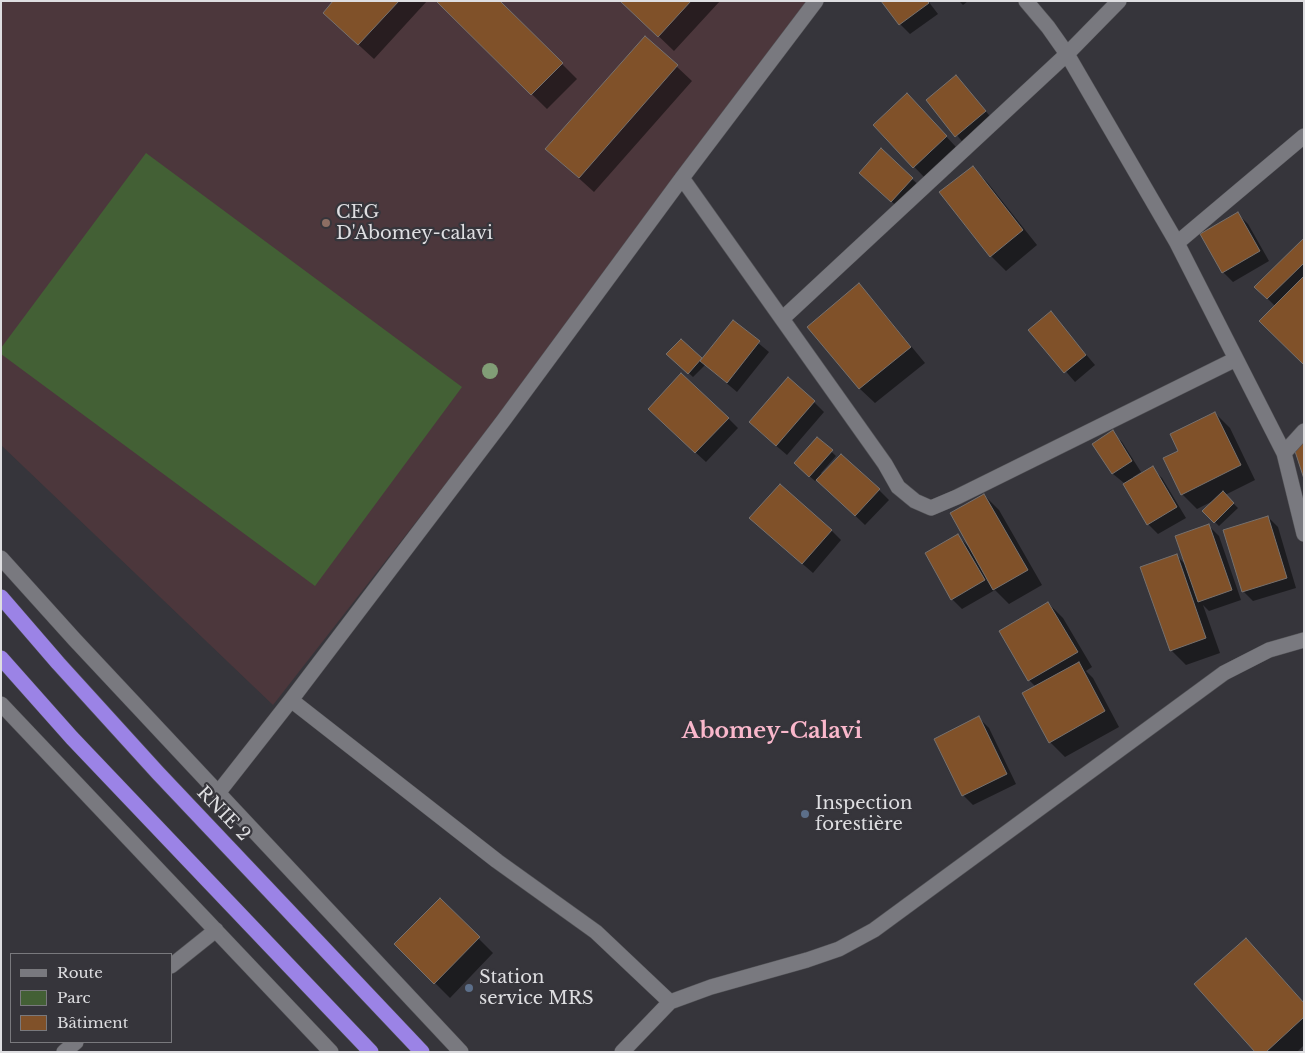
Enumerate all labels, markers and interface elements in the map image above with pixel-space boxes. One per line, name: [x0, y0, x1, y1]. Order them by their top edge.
place label: CEG D'Abomey-calavi: [336, 202, 493, 244]
marker: CEG D'Abomey-calavi: [320, 217, 332, 229]
district label: Abomey-Calavi: [682, 719, 862, 745]
street label: RNIE 2: [192, 782, 254, 846]
place label: Inspection forestière: [815, 793, 912, 836]
marker: Inspection forestière: [799, 808, 811, 820]
legend: [10, 953, 172, 1043]
text: Route: [57, 963, 103, 982]
place label: Station service MRS: [479, 967, 594, 1010]
marker: Station service MRS: [463, 982, 475, 994]
text: Parc: [57, 988, 90, 1007]
text: Bâtiment: [57, 1013, 128, 1032]

